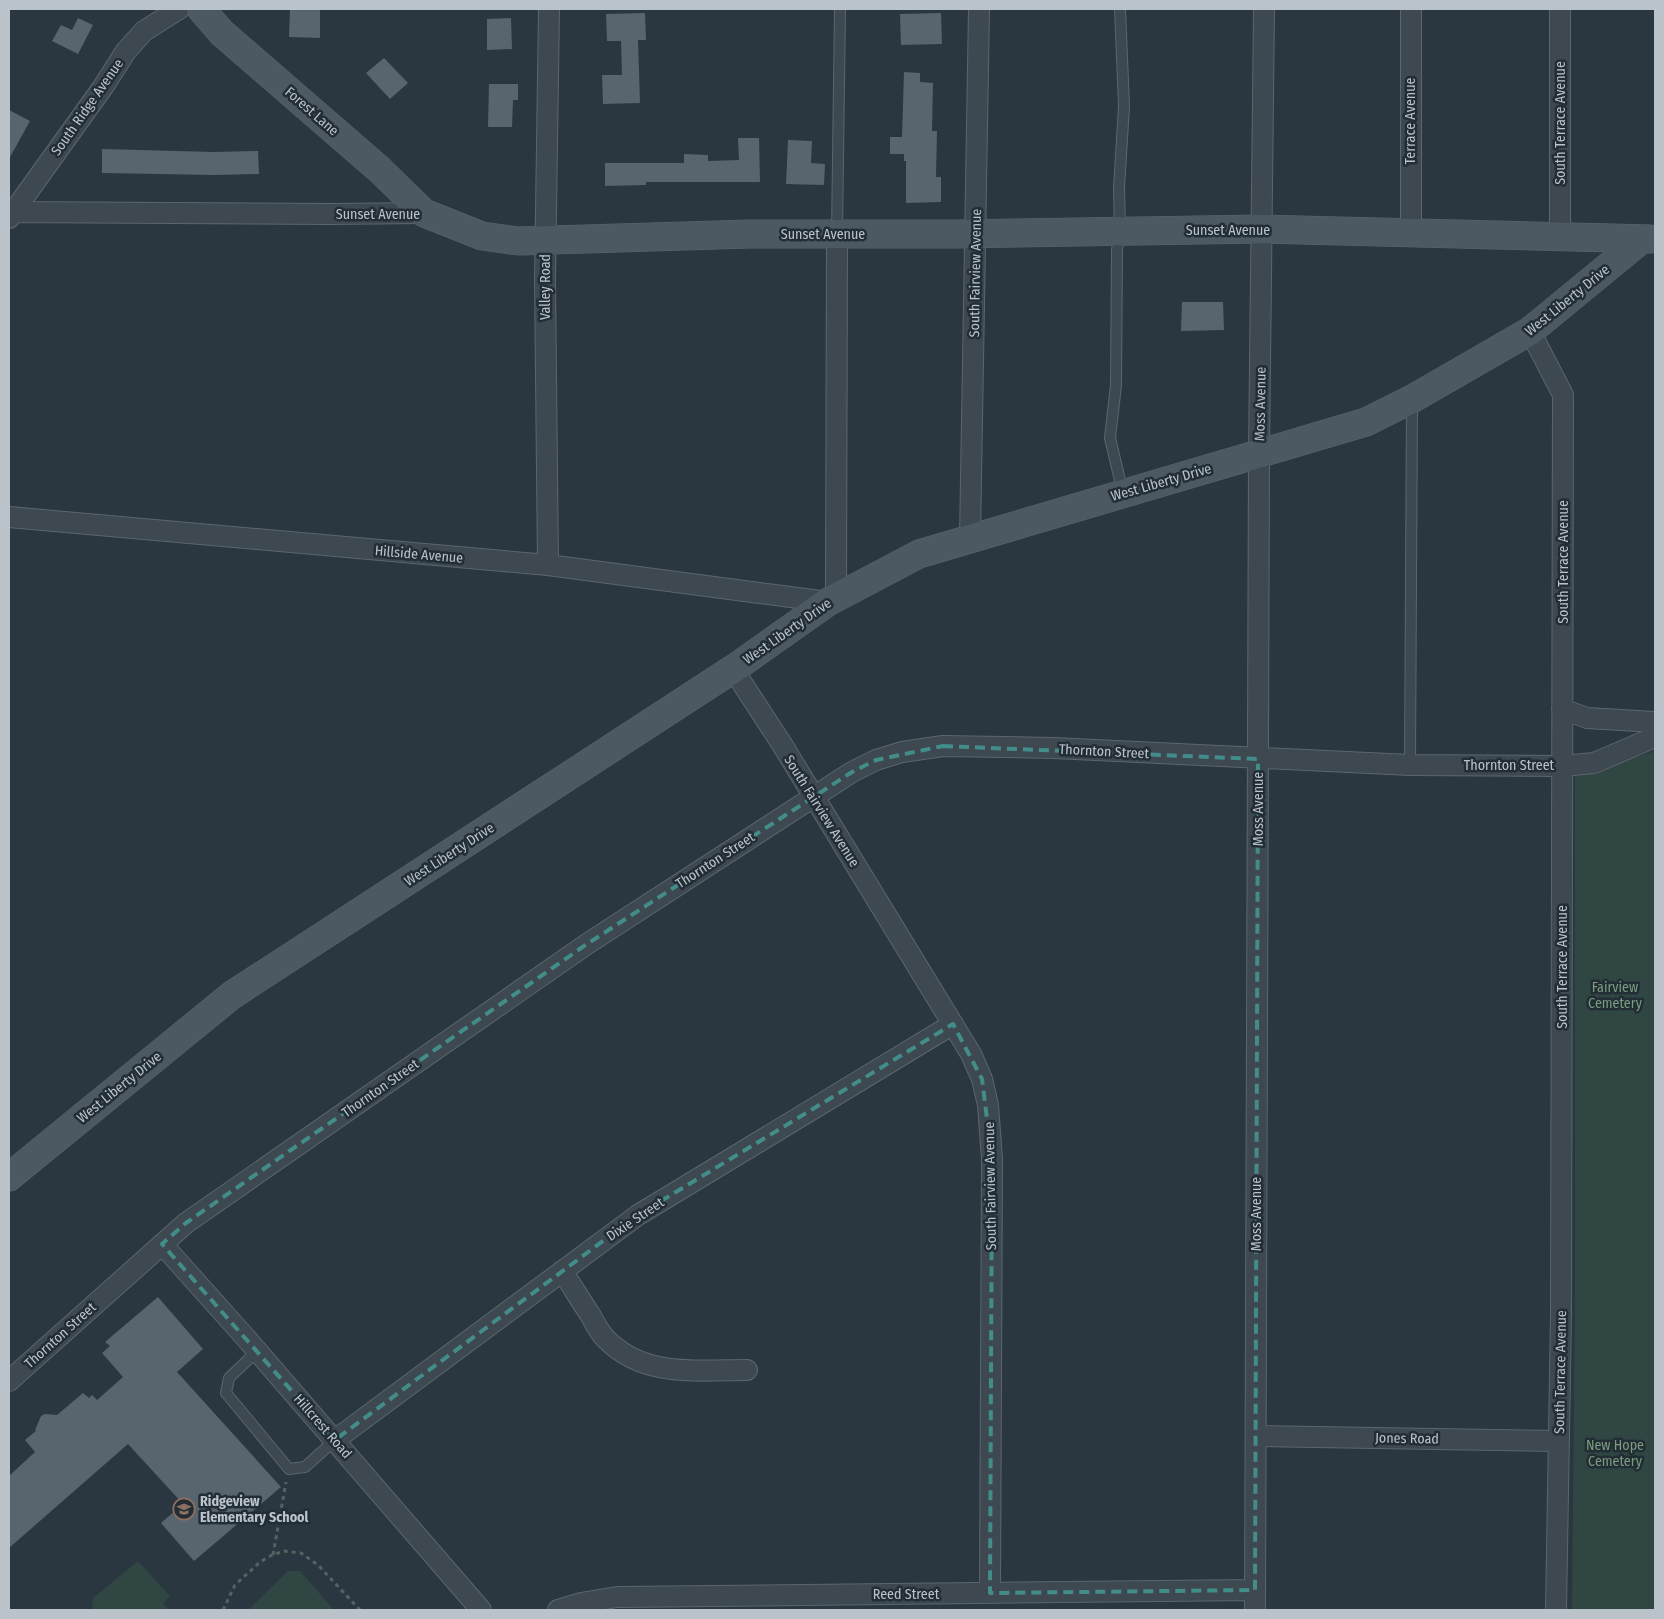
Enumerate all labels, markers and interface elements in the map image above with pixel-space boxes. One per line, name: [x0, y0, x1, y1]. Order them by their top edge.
street label: South Ridge Avenue: [48, 56, 127, 159]
street label: South Terrace Avenue: [1552, 61, 1569, 185]
street label: Terrace Avenue: [1402, 78, 1419, 164]
street label: Forest Lane: [281, 83, 342, 139]
street label: Sunset Avenue: [336, 206, 420, 223]
street label: South Fairview Avenue: [966, 208, 985, 337]
street label: Sunset Avenue: [1186, 222, 1270, 239]
street label: Sunset Avenue: [781, 226, 865, 243]
street label: Valley Road: [537, 254, 554, 320]
street label: West Liberty Drive: [1522, 261, 1613, 340]
street label: Moss Avenue: [1251, 367, 1270, 441]
street label: West Liberty Drive: [1109, 460, 1213, 505]
street label: South Terrace Avenue: [1555, 500, 1572, 624]
street label: Hillside Avenue: [374, 542, 464, 567]
street label: West Liberty Drive: [740, 595, 835, 668]
street label: Thornton Street: [1058, 741, 1150, 762]
street label: South Fairview Avenue: [780, 752, 863, 870]
street label: Thornton Street: [1464, 757, 1555, 774]
street label: Moss Avenue: [1250, 772, 1267, 846]
street label: West Liberty Drive: [401, 819, 497, 890]
street label: Thornton Street: [673, 828, 758, 892]
street label: South Terrace Avenue: [1554, 905, 1571, 1029]
park label: Fairview Cemetery: [1588, 979, 1643, 1012]
street label: West Liberty Drive: [74, 1048, 165, 1127]
street label: Thornton Street: [338, 1055, 422, 1121]
street label: South Fairview Avenue: [981, 1121, 1000, 1250]
street label: Moss Avenue: [1248, 1177, 1265, 1251]
street label: Dixie Street: [603, 1194, 668, 1245]
street label: Thornton Street: [21, 1299, 100, 1372]
street label: South Terrace Avenue: [1551, 1310, 1570, 1434]
street label: Hillcrest Road: [290, 1391, 355, 1462]
street label: Jones Road: [1375, 1429, 1439, 1448]
park label: New Hope Cemetery: [1586, 1437, 1644, 1470]
place label: Ridgeview Elementary School: [200, 1493, 309, 1526]
school or university icon: Ridgeview Elementary School: [172, 1497, 196, 1521]
street label: Reed Street: [873, 1586, 940, 1603]

